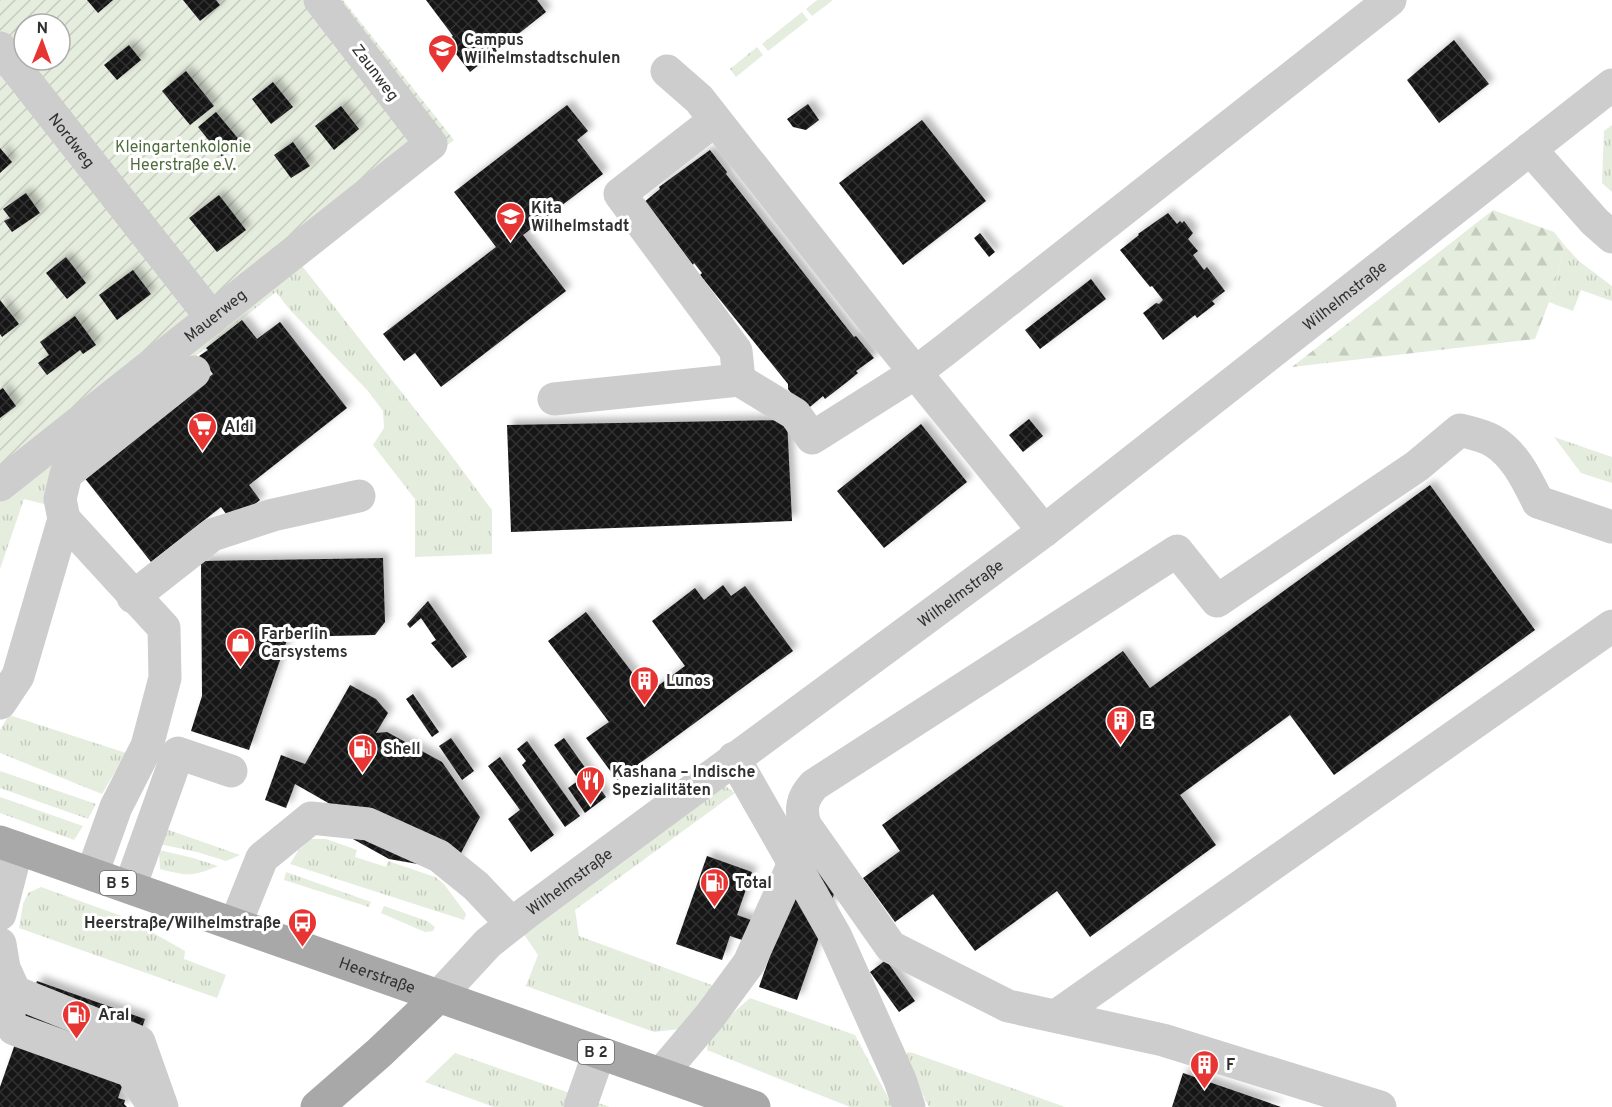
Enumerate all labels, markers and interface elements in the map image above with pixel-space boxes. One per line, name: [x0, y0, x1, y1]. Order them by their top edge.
north arrow: [12, 12, 72, 72]
text: N: [36, 19, 48, 39]
place label: Campus Wilhelmstadtschulen: [464, 31, 621, 69]
school or university icon: Campus Wilhelmstadtschulen: [427, 32, 459, 74]
street label: Zaunweg: [347, 41, 402, 106]
street label: Nordweg: [43, 110, 98, 173]
park label: Kleingartenkolonie Heerstraße e.V.: [115, 138, 251, 176]
place label: Kita Wilhelmstadt: [531, 199, 629, 237]
school or university icon: Kita Wilhelmstadt: [494, 200, 526, 242]
street label: Wilhelmstraße: [1299, 257, 1392, 336]
street label: Mauerweg: [181, 286, 251, 347]
supermarket icon: Aldi: [187, 410, 219, 452]
place label: Aldi: [224, 418, 254, 438]
street label: Wilhelmstraße: [914, 556, 1008, 633]
place label: Farberlin Carsystems: [261, 625, 348, 663]
shop icon: Farberlin Carsystems: [224, 626, 256, 668]
building icon: Lunos: [629, 664, 661, 706]
place label: Lunos: [666, 672, 711, 692]
building icon: E: [1105, 704, 1137, 746]
place label: E: [1142, 712, 1152, 732]
fuel station icon: Shell: [346, 732, 378, 774]
place label: Shell: [383, 740, 421, 760]
place label: Kashana – Indische Spezialitäten: [612, 763, 756, 801]
restaurant icon: Kashana – Indische Spezialitäten: [575, 764, 607, 806]
street label: Wilhelmstraße: [523, 845, 617, 921]
fuel station icon: Total: [698, 866, 730, 908]
road number: B 5: [100, 871, 136, 895]
place label: Total: [735, 874, 772, 894]
bus stop icon: Heerstraße/Wilhelmstraße: [286, 906, 318, 948]
place label: Heerstraße/Wilhelmstraße: [84, 914, 281, 934]
street label: Heerstraße: [336, 954, 418, 999]
fuel station icon: Aral: [61, 998, 93, 1040]
place label: Aral: [98, 1006, 130, 1026]
road number: B 2: [578, 1040, 614, 1064]
building icon: F: [1189, 1048, 1221, 1090]
place label: F: [1226, 1056, 1235, 1076]

